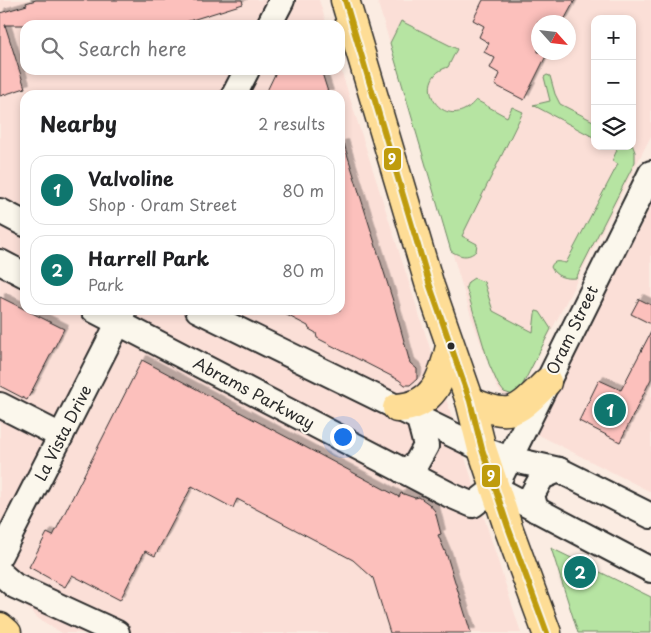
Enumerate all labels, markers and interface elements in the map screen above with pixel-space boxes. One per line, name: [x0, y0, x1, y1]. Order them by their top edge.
north arrow: [531, 15, 576, 60]
map controls: [591, 15, 636, 150]
button: +: [591, 15, 636, 60]
search box: [20, 20, 345, 75]
icon: search: [38, 34, 66, 62]
text: Search here: [78, 34, 187, 62]
button: −: [591, 60, 636, 105]
button: layers: [591, 105, 636, 150]
text: Nearby: [40, 107, 117, 139]
text: 2 results: [258, 111, 325, 135]
line badge: 9: [383, 147, 402, 171]
text: 9: [388, 148, 396, 169]
text: Valvoline: [88, 164, 174, 192]
text: 1: [53, 178, 61, 202]
text: 80 m: [282, 178, 324, 202]
text: Shop · Oram Street: [88, 192, 237, 216]
text: Harrell Park: [88, 244, 209, 272]
text: 2: [51, 258, 63, 282]
text: 80 m: [282, 258, 324, 282]
text: Park: [88, 272, 124, 296]
street label: Oram Street: [539, 280, 603, 378]
unlabelled marker: [446, 341, 456, 351]
street label: Abrams Parkway: [190, 350, 319, 434]
street label: La Vista Drive: [28, 380, 97, 485]
pin: 1: [594, 391, 626, 429]
your location: [330, 424, 356, 450]
line badge: 9: [481, 464, 501, 488]
text: 9: [487, 465, 495, 486]
pin: 2: [564, 553, 596, 591]

